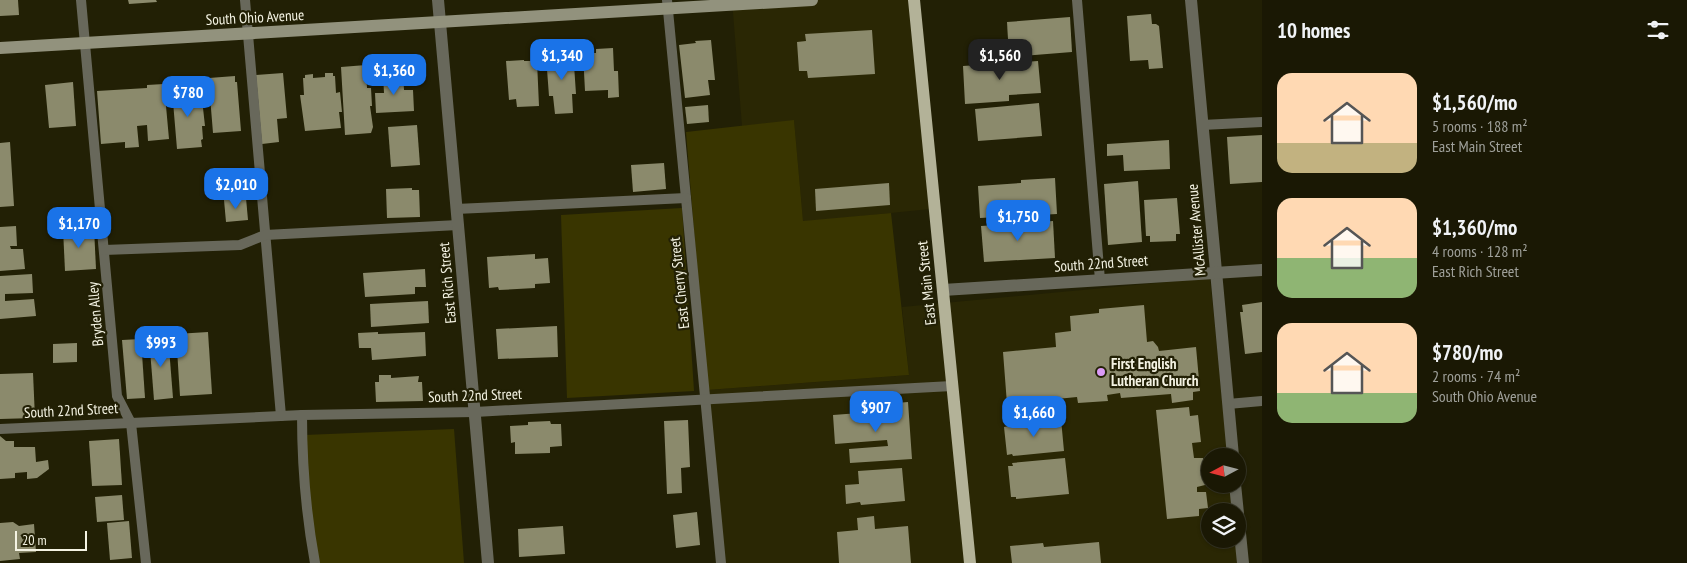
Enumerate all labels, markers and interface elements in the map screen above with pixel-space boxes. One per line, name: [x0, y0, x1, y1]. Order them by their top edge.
street label: South Ohio Avenue: [205, 5, 305, 29]
icon: filters: [1644, 16, 1672, 44]
text: 10 homes: [1277, 17, 1350, 44]
pin: $1,340: [521, 38, 603, 81]
pin: $1,560: [959, 38, 1041, 81]
text: $1,340: [541, 45, 583, 65]
text: $1,560: [979, 45, 1021, 65]
pin: $1,360: [353, 54, 435, 96]
text: $1,360: [373, 60, 415, 80]
pin: $780: [158, 76, 218, 118]
text: $780: [173, 82, 203, 102]
text: $1,560/mo: [1432, 89, 1517, 116]
icon: home: [1317, 93, 1377, 153]
text: 5 rooms · 188 m²: [1432, 116, 1528, 136]
text: East Main Street: [1432, 136, 1522, 156]
pin: $2,010: [195, 168, 277, 210]
text: $2,010: [215, 174, 257, 194]
street label: McAllister Avenue: [1183, 183, 1209, 277]
pin: $1,750: [977, 200, 1059, 242]
pin: $1,170: [38, 206, 120, 249]
text: $1,750: [997, 206, 1039, 226]
text: $1,170: [58, 213, 100, 233]
text: $1,360/mo: [1432, 214, 1517, 241]
icon: home: [1317, 218, 1377, 278]
street label: East Cherry Street: [665, 236, 693, 330]
street label: East Main Street: [912, 240, 940, 326]
text: 4 rooms · 128 m²: [1432, 241, 1528, 261]
street label: East Rich Street: [434, 242, 460, 324]
street label: South 22nd Street: [1053, 250, 1149, 276]
text: East Rich Street: [1432, 261, 1519, 281]
street label: Bryden Alley: [83, 281, 107, 347]
pin: $993: [131, 326, 191, 368]
text: $993: [146, 332, 176, 352]
text: $780/mo: [1432, 339, 1503, 366]
icon: home: [1317, 343, 1377, 403]
place label: First English Lutheran Church: [1111, 354, 1199, 390]
marker: First English Lutheran Church: [1095, 366, 1107, 378]
text: 2 rooms · 74 m²: [1432, 366, 1520, 386]
street label: South 22nd Street: [428, 384, 522, 406]
text: South Ohio Avenue: [1432, 386, 1537, 406]
pin: $907: [846, 390, 906, 433]
pin: $1,660: [993, 396, 1075, 438]
text: $907: [861, 397, 891, 417]
street label: South 22nd Street: [23, 398, 119, 422]
text: $1,660: [1013, 402, 1055, 422]
north arrow: [1201, 448, 1246, 492]
map controls: [1201, 448, 1246, 548]
button: layers: [1201, 503, 1246, 548]
scale bar: [15, 528, 88, 551]
text: 20 m: [22, 531, 47, 549]

